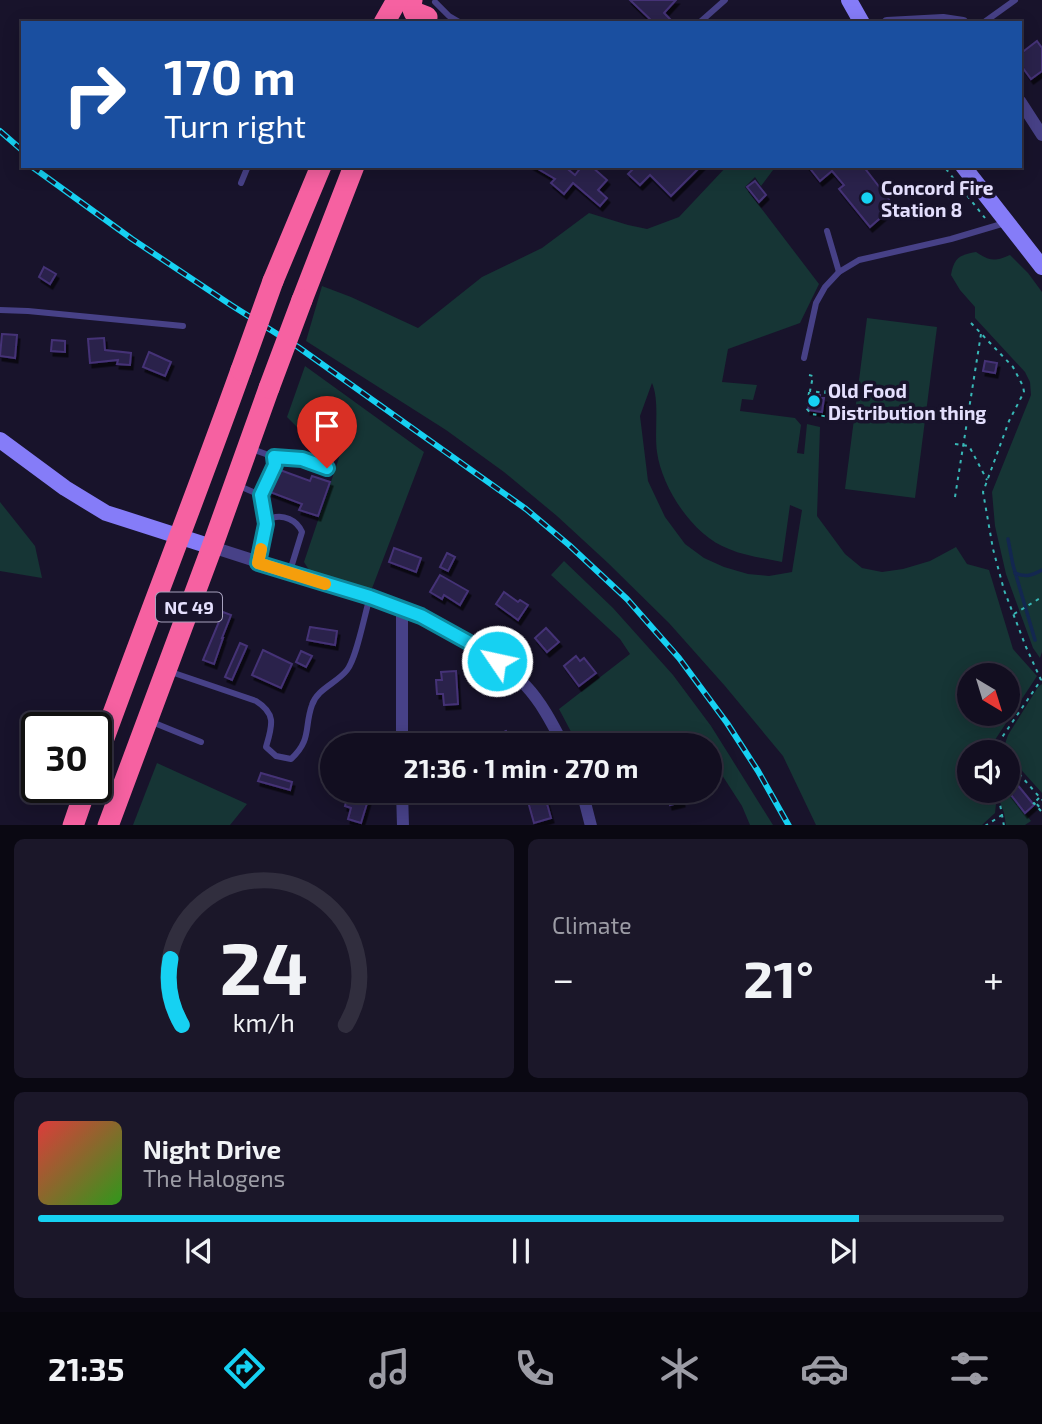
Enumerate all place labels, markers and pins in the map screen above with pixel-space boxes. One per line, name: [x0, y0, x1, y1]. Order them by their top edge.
place label: Concord Fire Station 8: [881, 176, 994, 221]
marker: Concord Fire Station 8: [859, 190, 875, 206]
place label: Old Food Distribution thing: [828, 379, 986, 424]
marker: Old Food Distribution thing: [806, 393, 822, 409]
pin: [297, 396, 357, 468]

